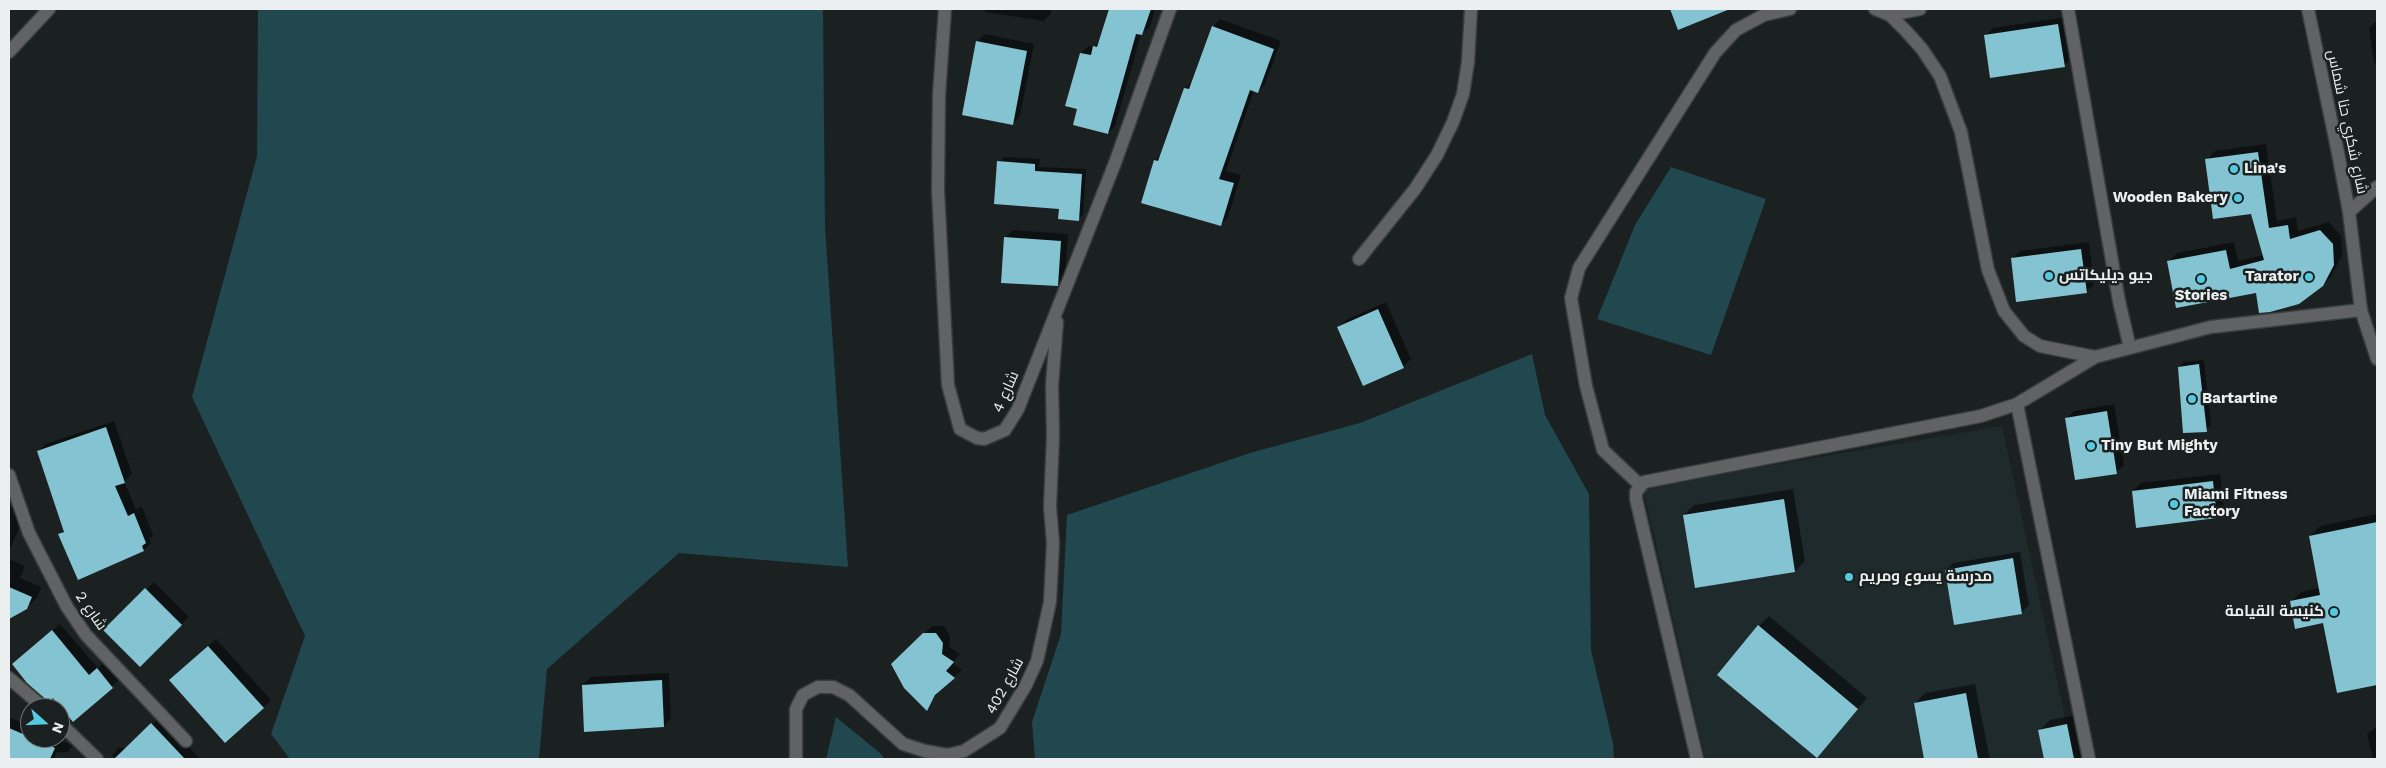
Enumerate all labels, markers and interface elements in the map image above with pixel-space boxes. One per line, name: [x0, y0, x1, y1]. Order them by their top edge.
street label: شارع شكري حنا شماس: [2323, 48, 2371, 196]
place label: Lina's: [2244, 160, 2286, 178]
marker: Lina's: [2228, 163, 2240, 175]
place label: Wooden Bakery: [2113, 189, 2228, 207]
marker: Wooden Bakery: [2232, 192, 2244, 204]
place label: جيو ديليكاتس: [2059, 267, 2153, 285]
place label: Tarator: [2245, 268, 2299, 286]
marker: جيو ديليكاتس: [2043, 270, 2055, 282]
marker: Tarator: [2303, 271, 2315, 283]
marker: Stories: [2195, 273, 2207, 285]
place label: Stories: [2175, 287, 2227, 305]
street label: شارع 4: [989, 369, 1023, 415]
place label: Bartartine: [2202, 390, 2278, 408]
marker: Bartartine: [2186, 393, 2198, 405]
place label: Tiny But Mighty: [2101, 437, 2218, 455]
marker: Tiny But Mighty: [2085, 440, 2097, 452]
place label: Miami Fitness Factory: [2184, 486, 2288, 521]
marker: Miami Fitness Factory: [2168, 498, 2180, 510]
place label: مدرسة يسوع ومريم: [1859, 568, 1992, 586]
marker: مدرسة يسوع ومريم: [1843, 571, 1855, 583]
street label: شارع 2: [71, 588, 111, 634]
place label: كنيسة القيامة: [2225, 603, 2324, 621]
marker: كنيسة القيامة: [2328, 606, 2340, 618]
street label: شارع 402: [982, 655, 1028, 717]
north arrow: [20, 698, 70, 748]
text: N: [49, 720, 67, 735]

